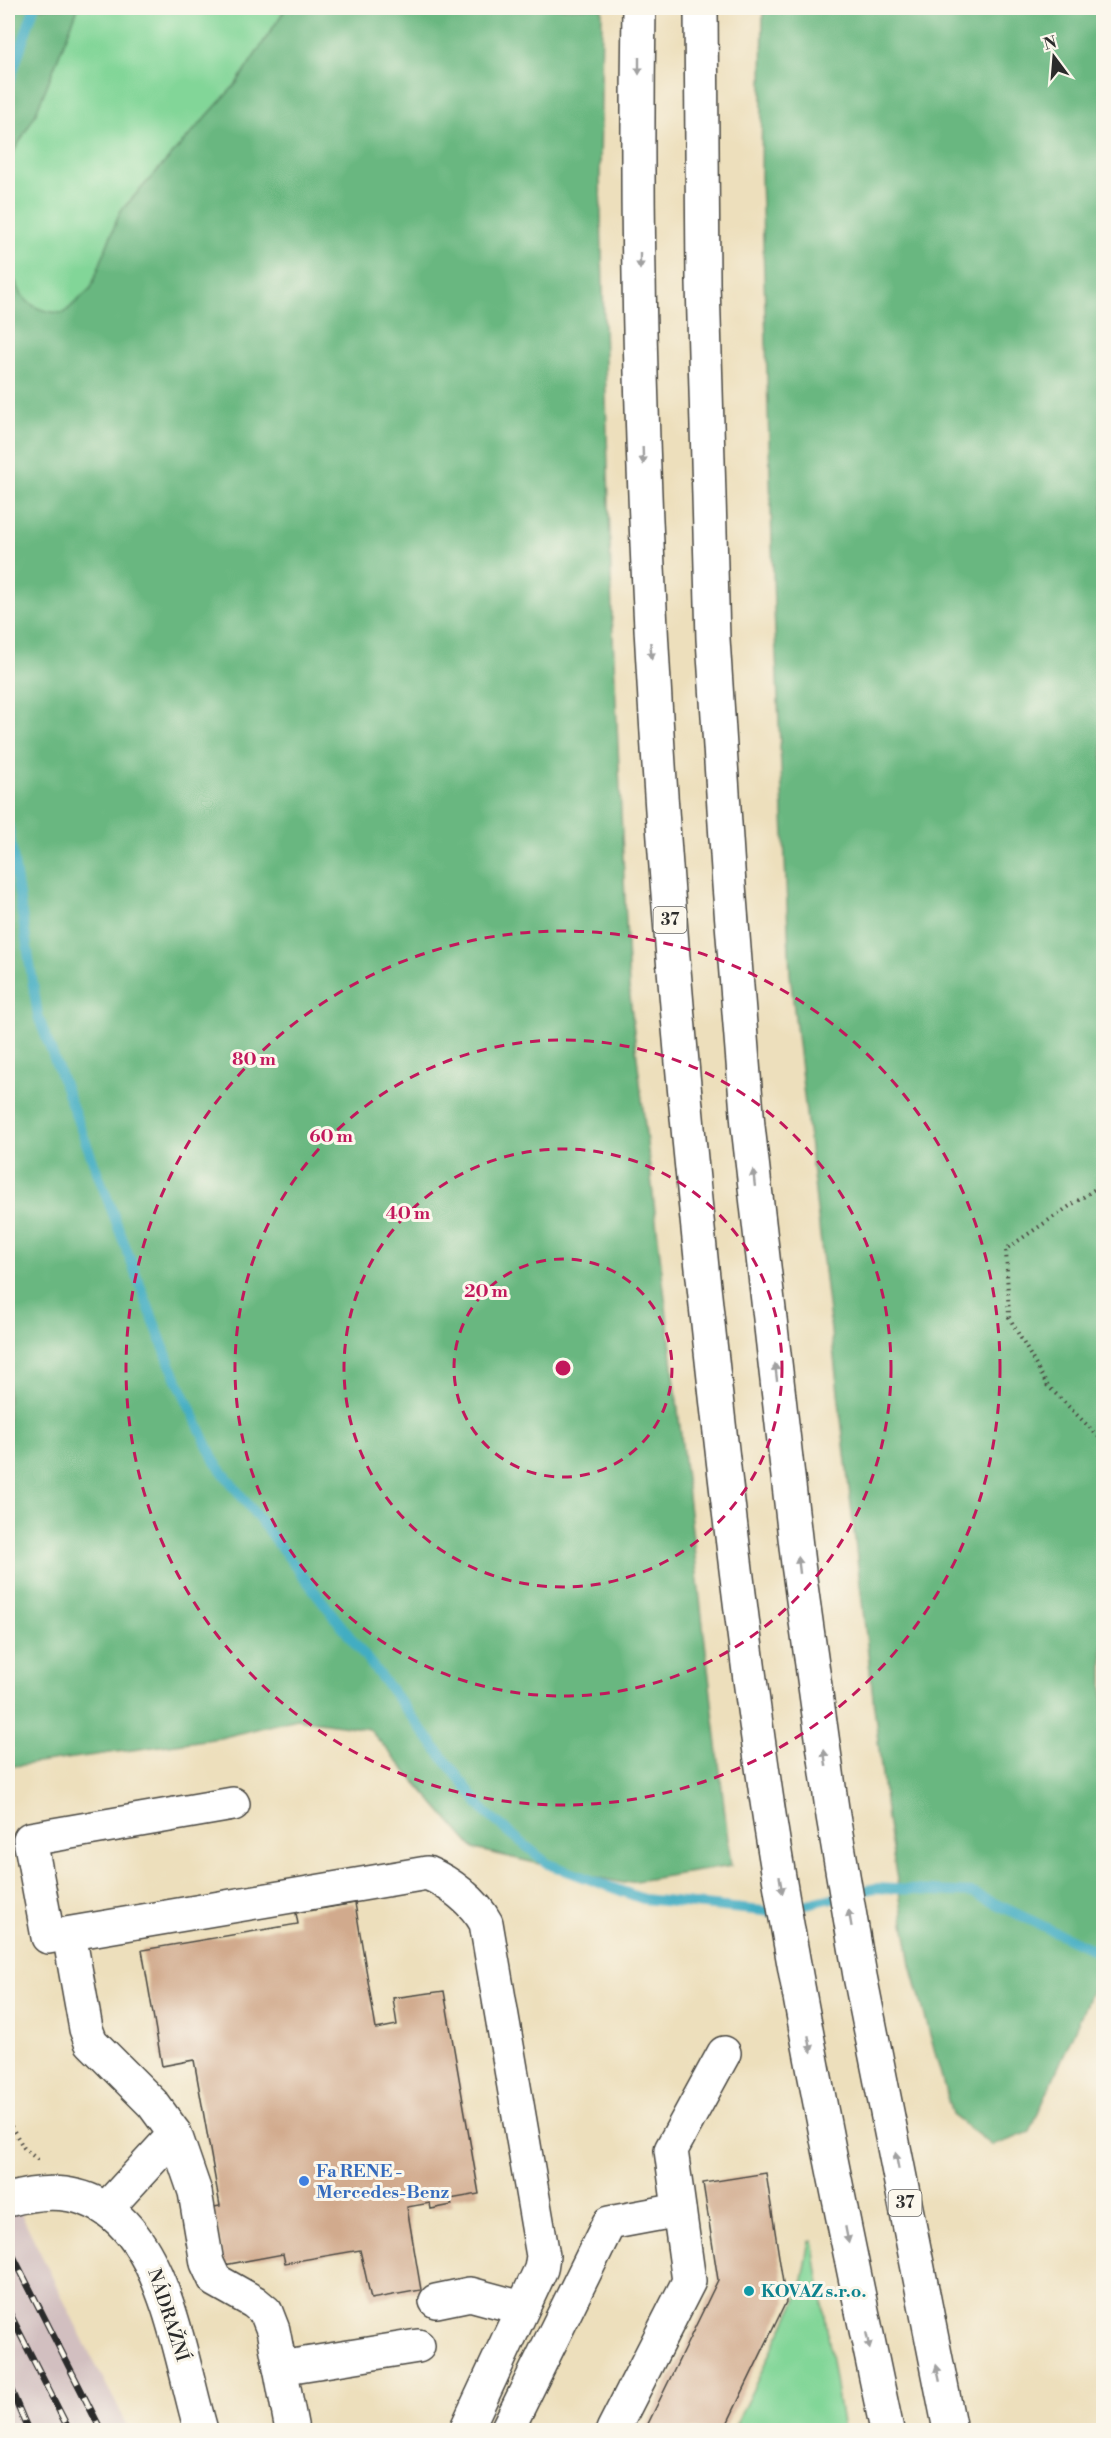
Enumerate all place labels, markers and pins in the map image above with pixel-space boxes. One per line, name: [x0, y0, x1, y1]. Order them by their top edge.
centre of rings: [553, 1358, 573, 1378]
place label: Fa RENE - Mercedes-Benz: [316, 2160, 449, 2204]
marker: Fa RENE - Mercedes-Benz: [297, 2174, 311, 2188]
place label: KOVAZ s.r.o.: [761, 2280, 866, 2303]
marker: KOVAZ s.r.o.: [742, 2284, 756, 2298]

